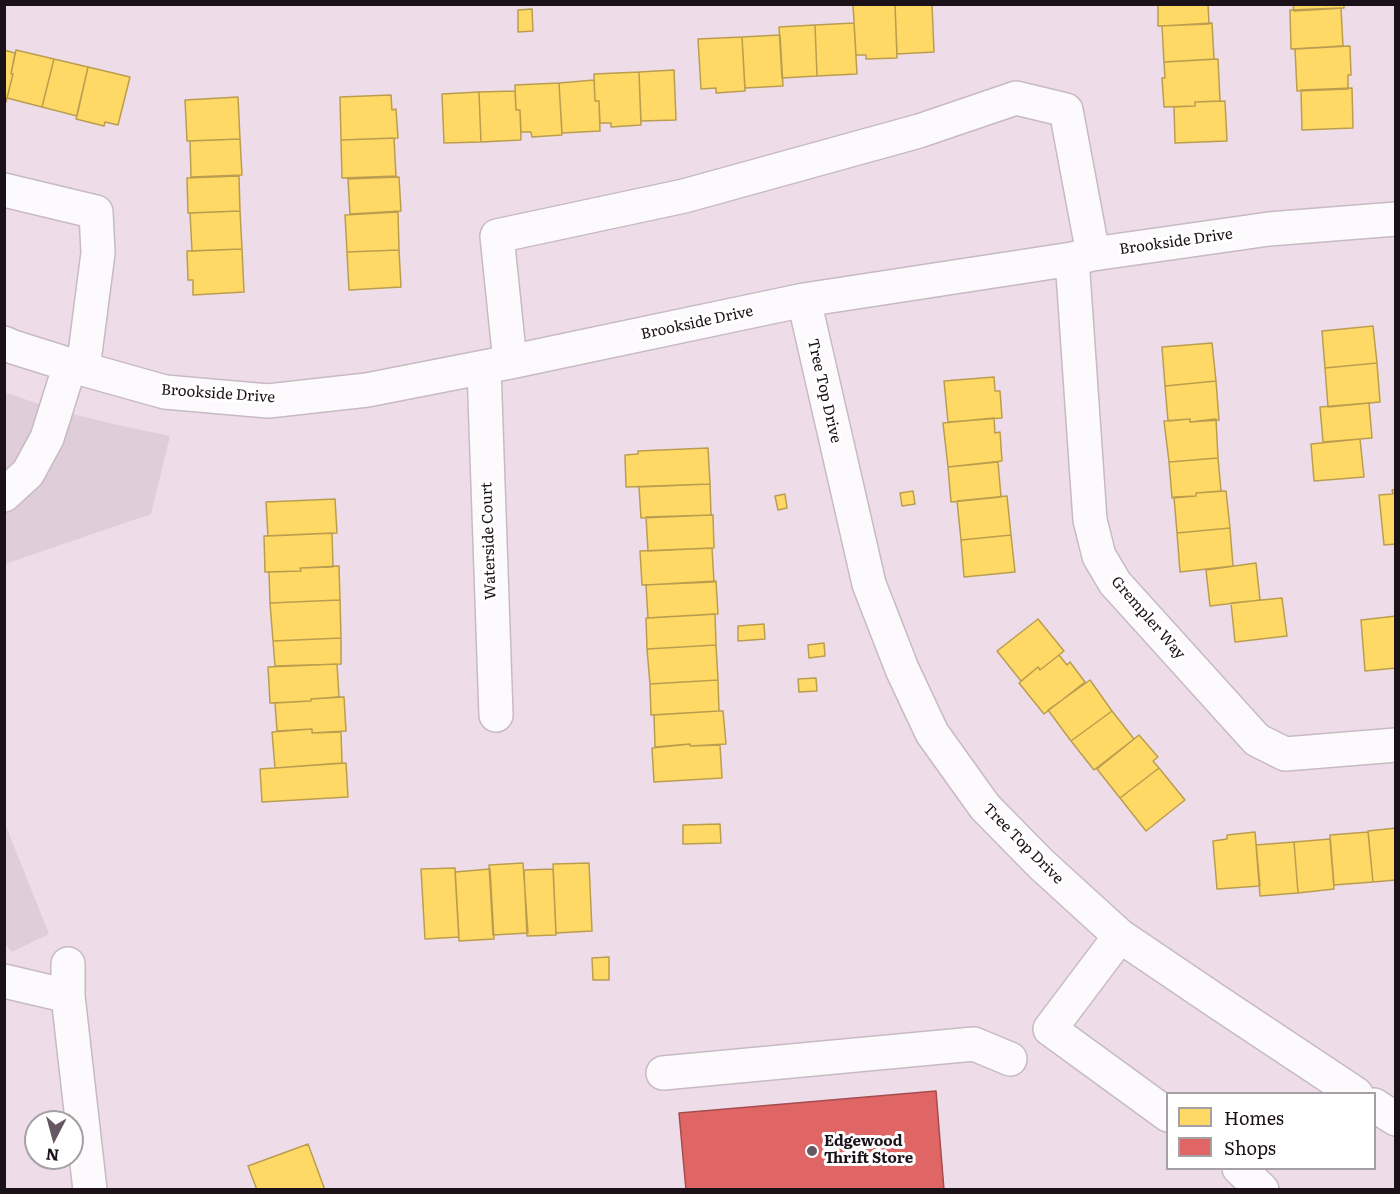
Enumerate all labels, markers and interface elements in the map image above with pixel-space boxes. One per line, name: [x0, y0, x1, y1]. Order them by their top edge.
street label: Brookside Drive: [1118, 225, 1234, 259]
street label: Brookside Drive: [639, 302, 755, 344]
street label: Tree Top Drive: [803, 337, 845, 445]
street label: Brookside Drive: [160, 381, 276, 407]
street label: Waterside Court: [478, 482, 500, 600]
street label: Grempler Way: [1107, 573, 1189, 663]
street label: Tree Top Drive: [979, 800, 1067, 888]
legend: [1166, 1092, 1376, 1170]
text: Homes: [1224, 1104, 1284, 1131]
north arrow: [24, 1110, 84, 1170]
place label: Edgewood Thrift Store: [824, 1133, 913, 1168]
text: Shops: [1224, 1134, 1276, 1161]
text: N: [44, 1143, 60, 1169]
marker: Edgewood Thrift Store: [805, 1144, 819, 1158]

